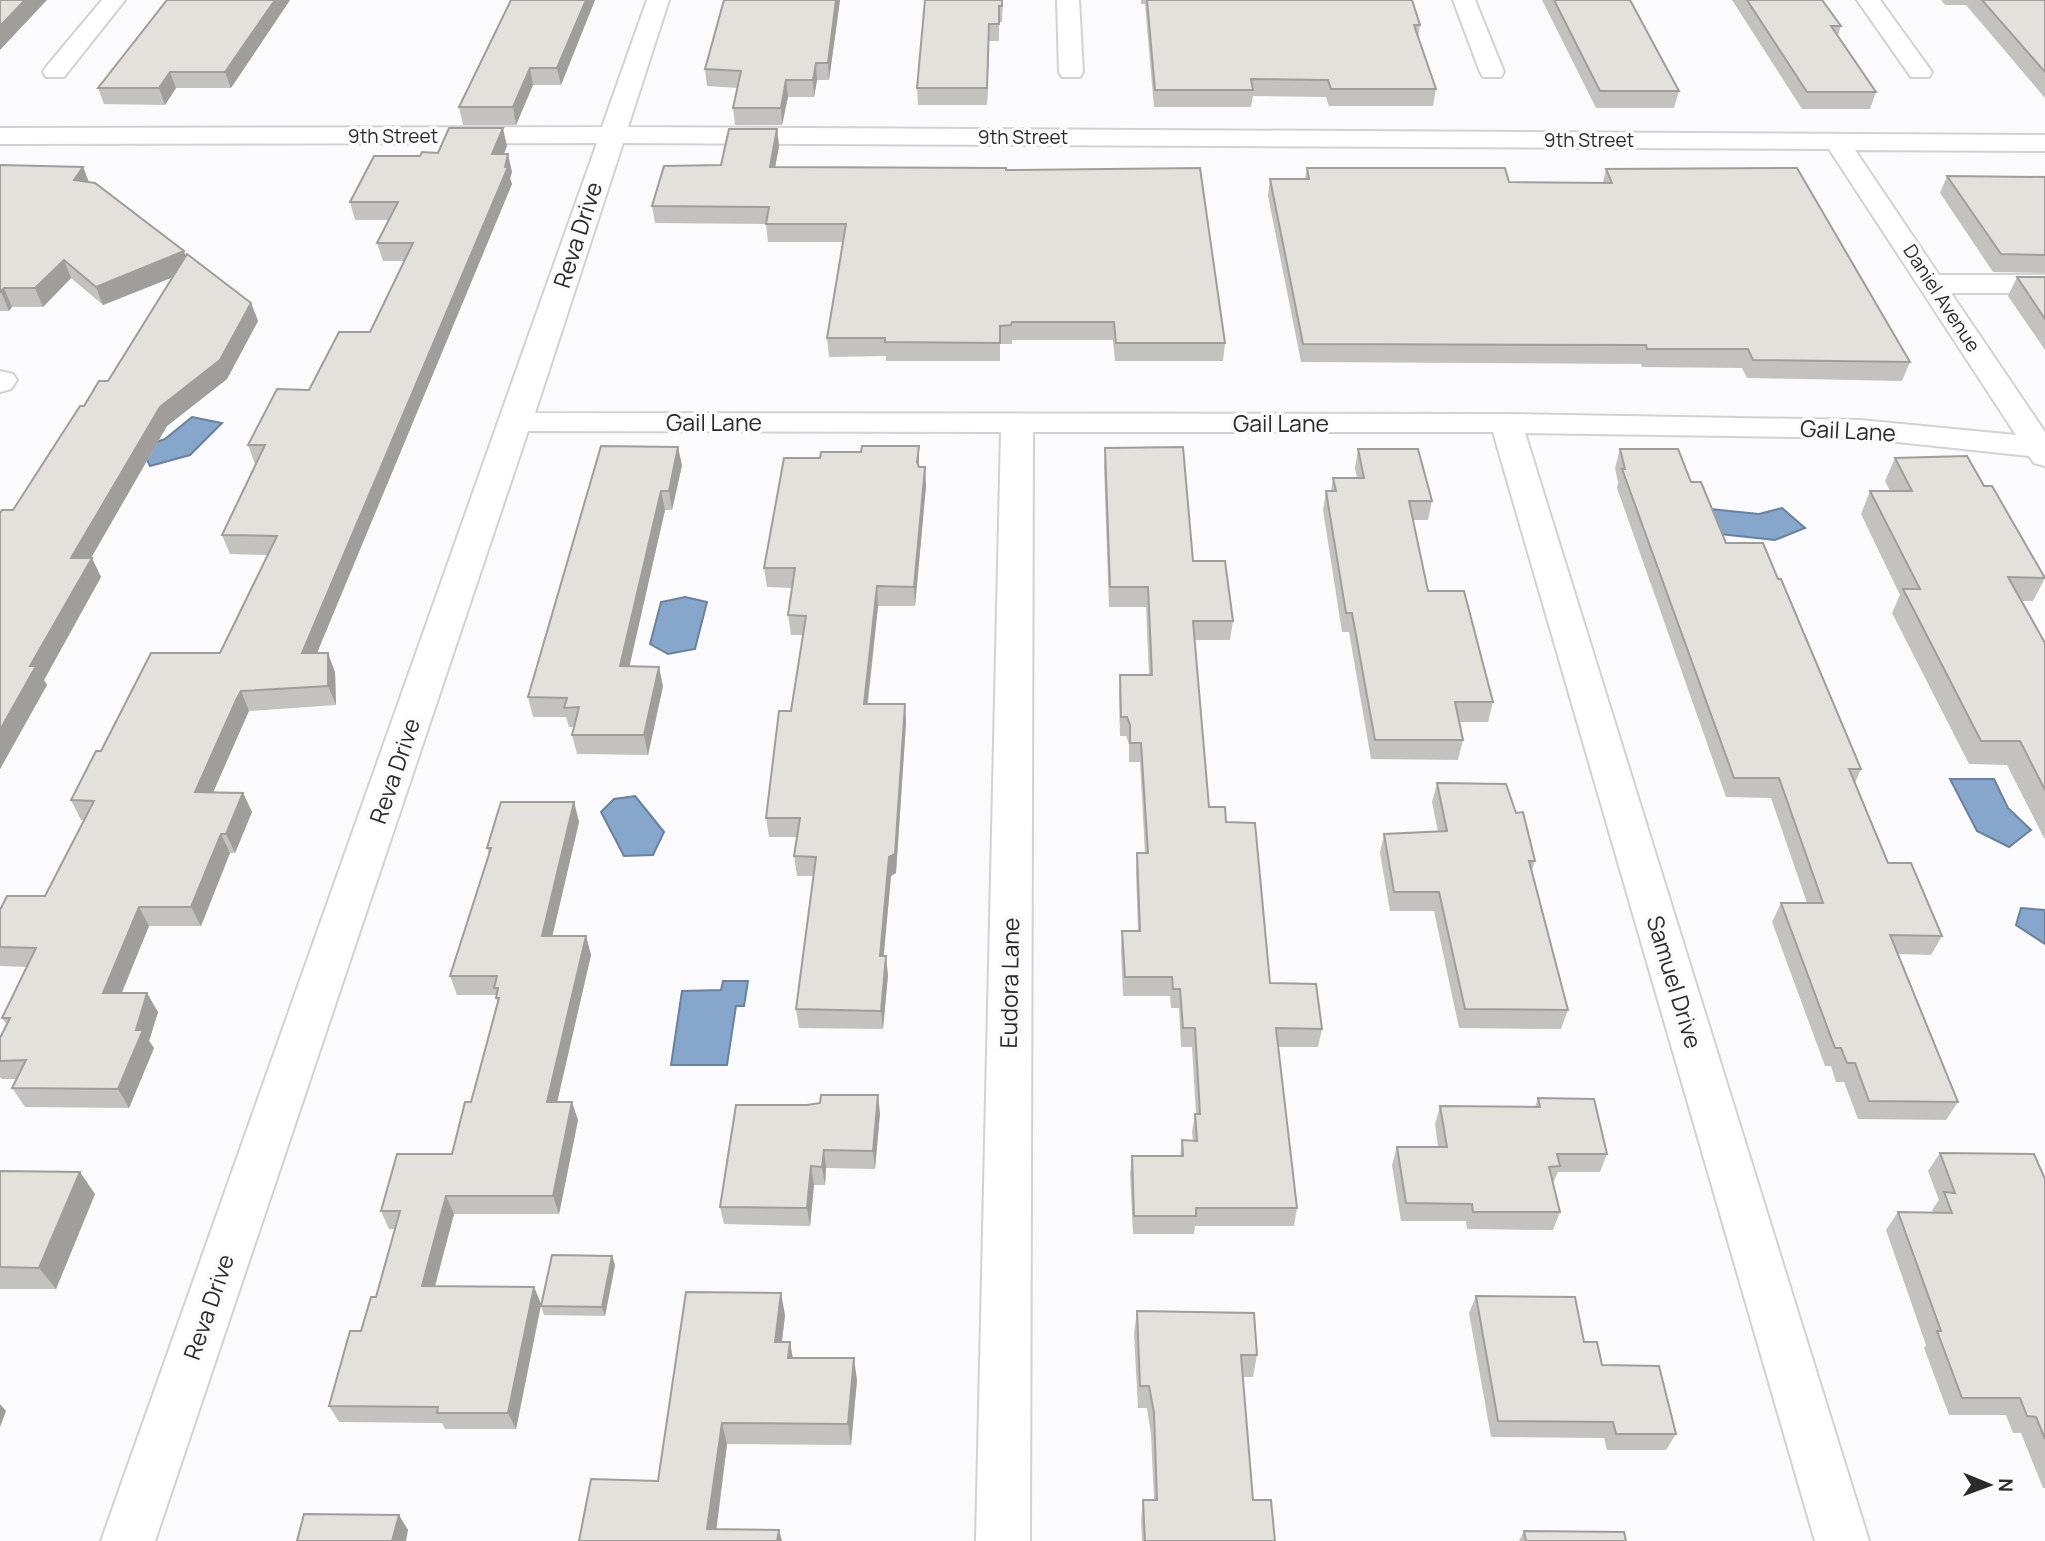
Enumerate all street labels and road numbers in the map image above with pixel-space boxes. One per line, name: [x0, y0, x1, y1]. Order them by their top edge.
street label: 9th Street: [348, 123, 438, 149]
street label: 9th Street: [978, 124, 1068, 150]
street label: 9th Street: [1544, 127, 1634, 153]
street label: Reva Drive: [545, 178, 609, 292]
street label: Daniel Avenue: [1897, 239, 1987, 357]
street label: Gail Lane: [666, 406, 762, 438]
street label: Gail Lane: [1233, 407, 1329, 439]
street label: Gail Lane: [1799, 412, 1897, 448]
street label: Reva Drive: [361, 714, 427, 828]
street label: Samuel Drive: [1640, 911, 1710, 1052]
street label: Eudora Lane: [992, 917, 1026, 1049]
street label: Reva Drive: [175, 1250, 241, 1364]

